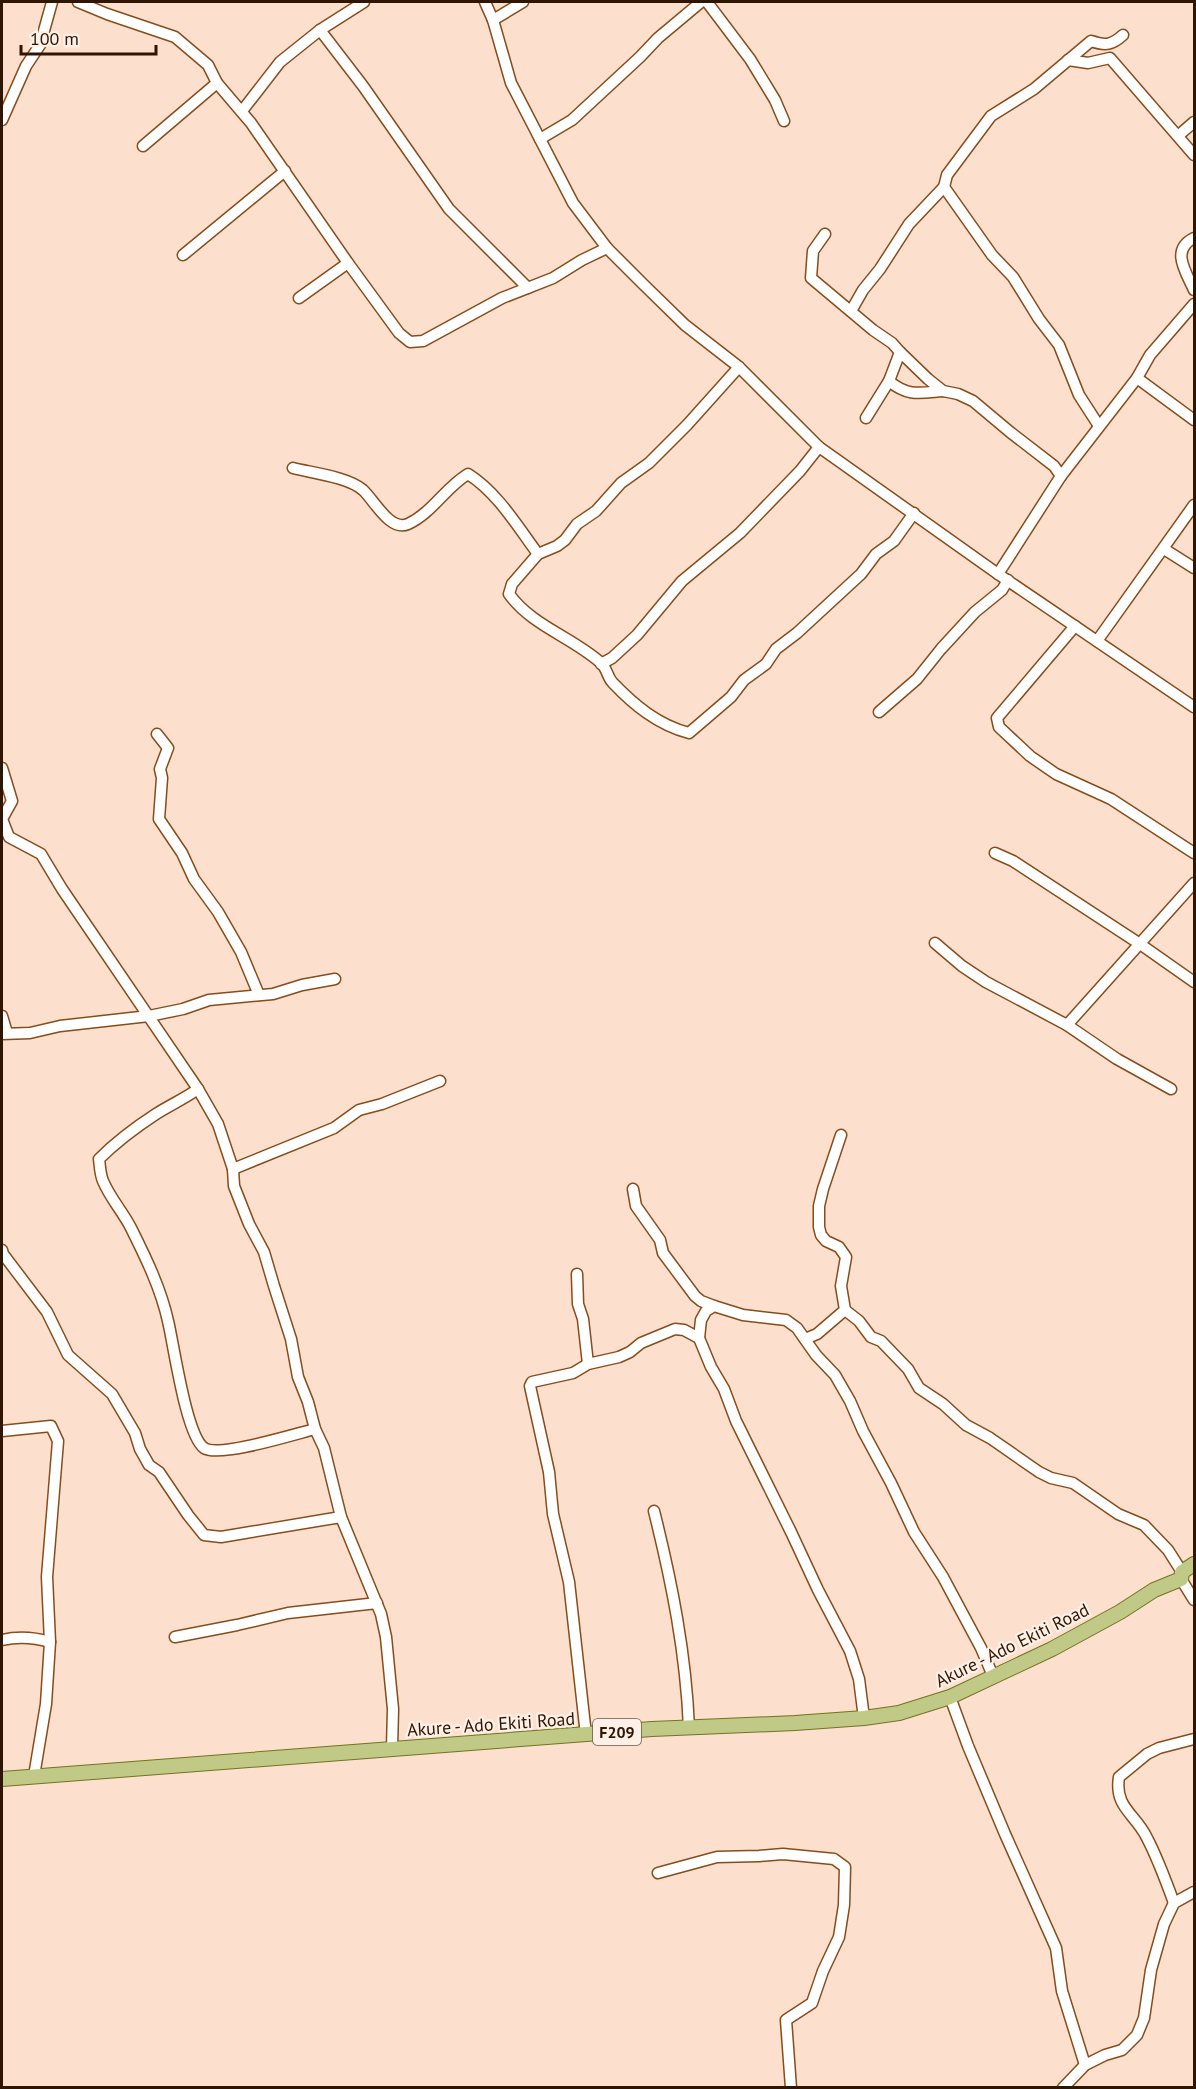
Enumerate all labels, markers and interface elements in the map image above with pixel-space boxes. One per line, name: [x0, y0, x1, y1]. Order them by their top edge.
scale bar: [21, 18, 156, 56]
text: 100 m: [30, 27, 79, 50]
street label: Akure - Ado Ekiti Road: [931, 1598, 1093, 1692]
street label: Akure - Ado Ekiti Road: [406, 1707, 576, 1741]
road number: F209: [593, 1719, 641, 1745]

